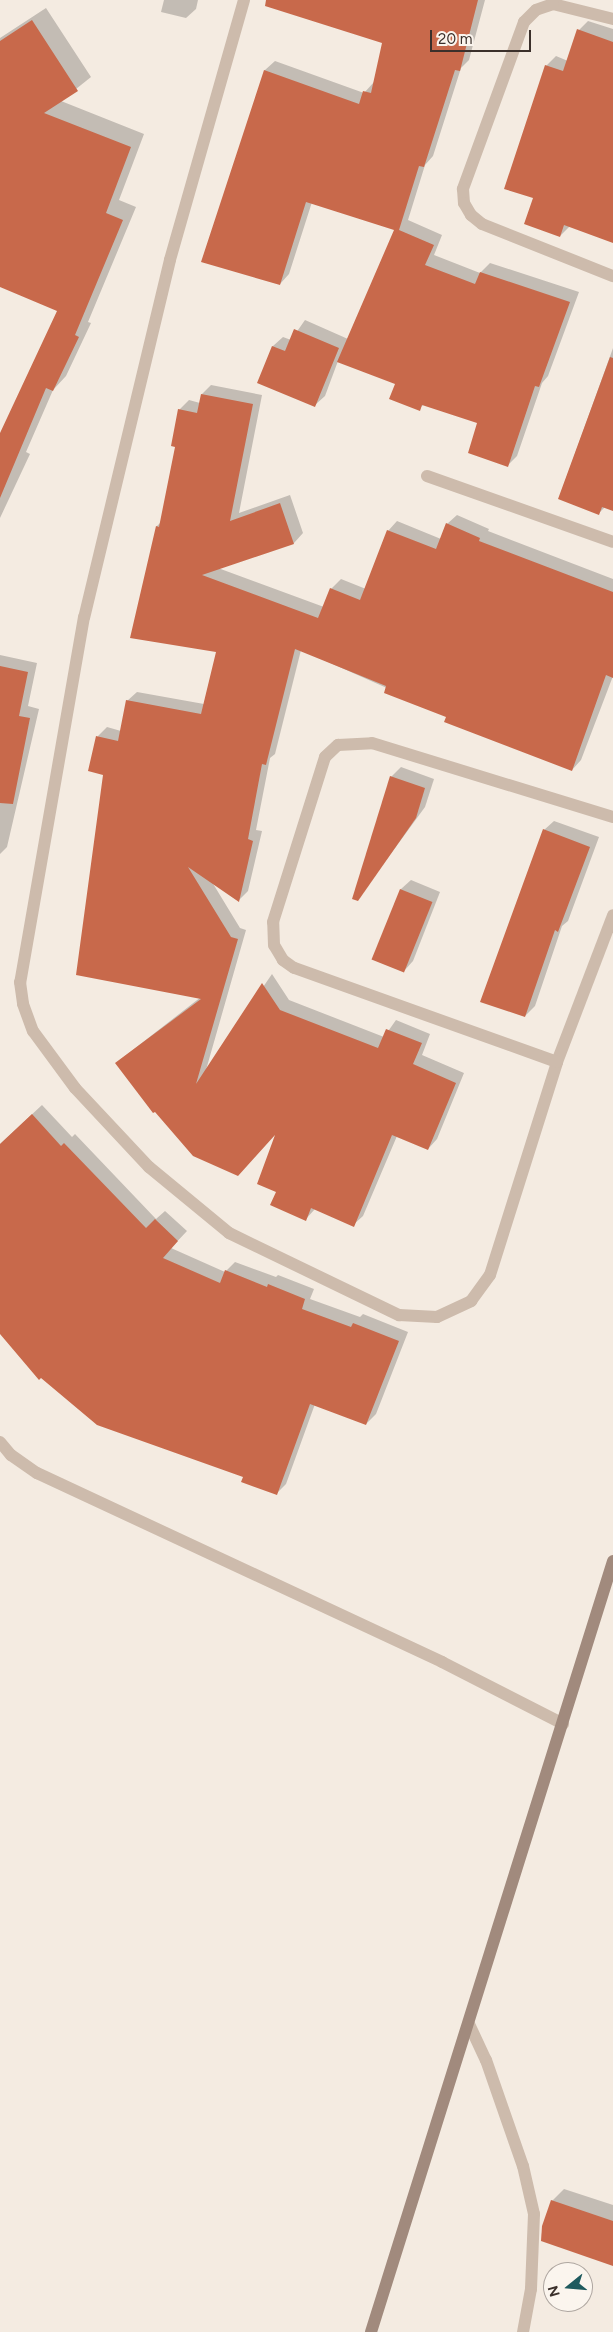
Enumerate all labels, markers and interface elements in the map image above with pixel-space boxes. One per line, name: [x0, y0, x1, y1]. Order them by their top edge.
scale bar: [433, 20, 534, 52]
text: 20 m: [438, 30, 472, 48]
north arrow: [543, 2262, 593, 2312]
text: N: [544, 2284, 564, 2299]

